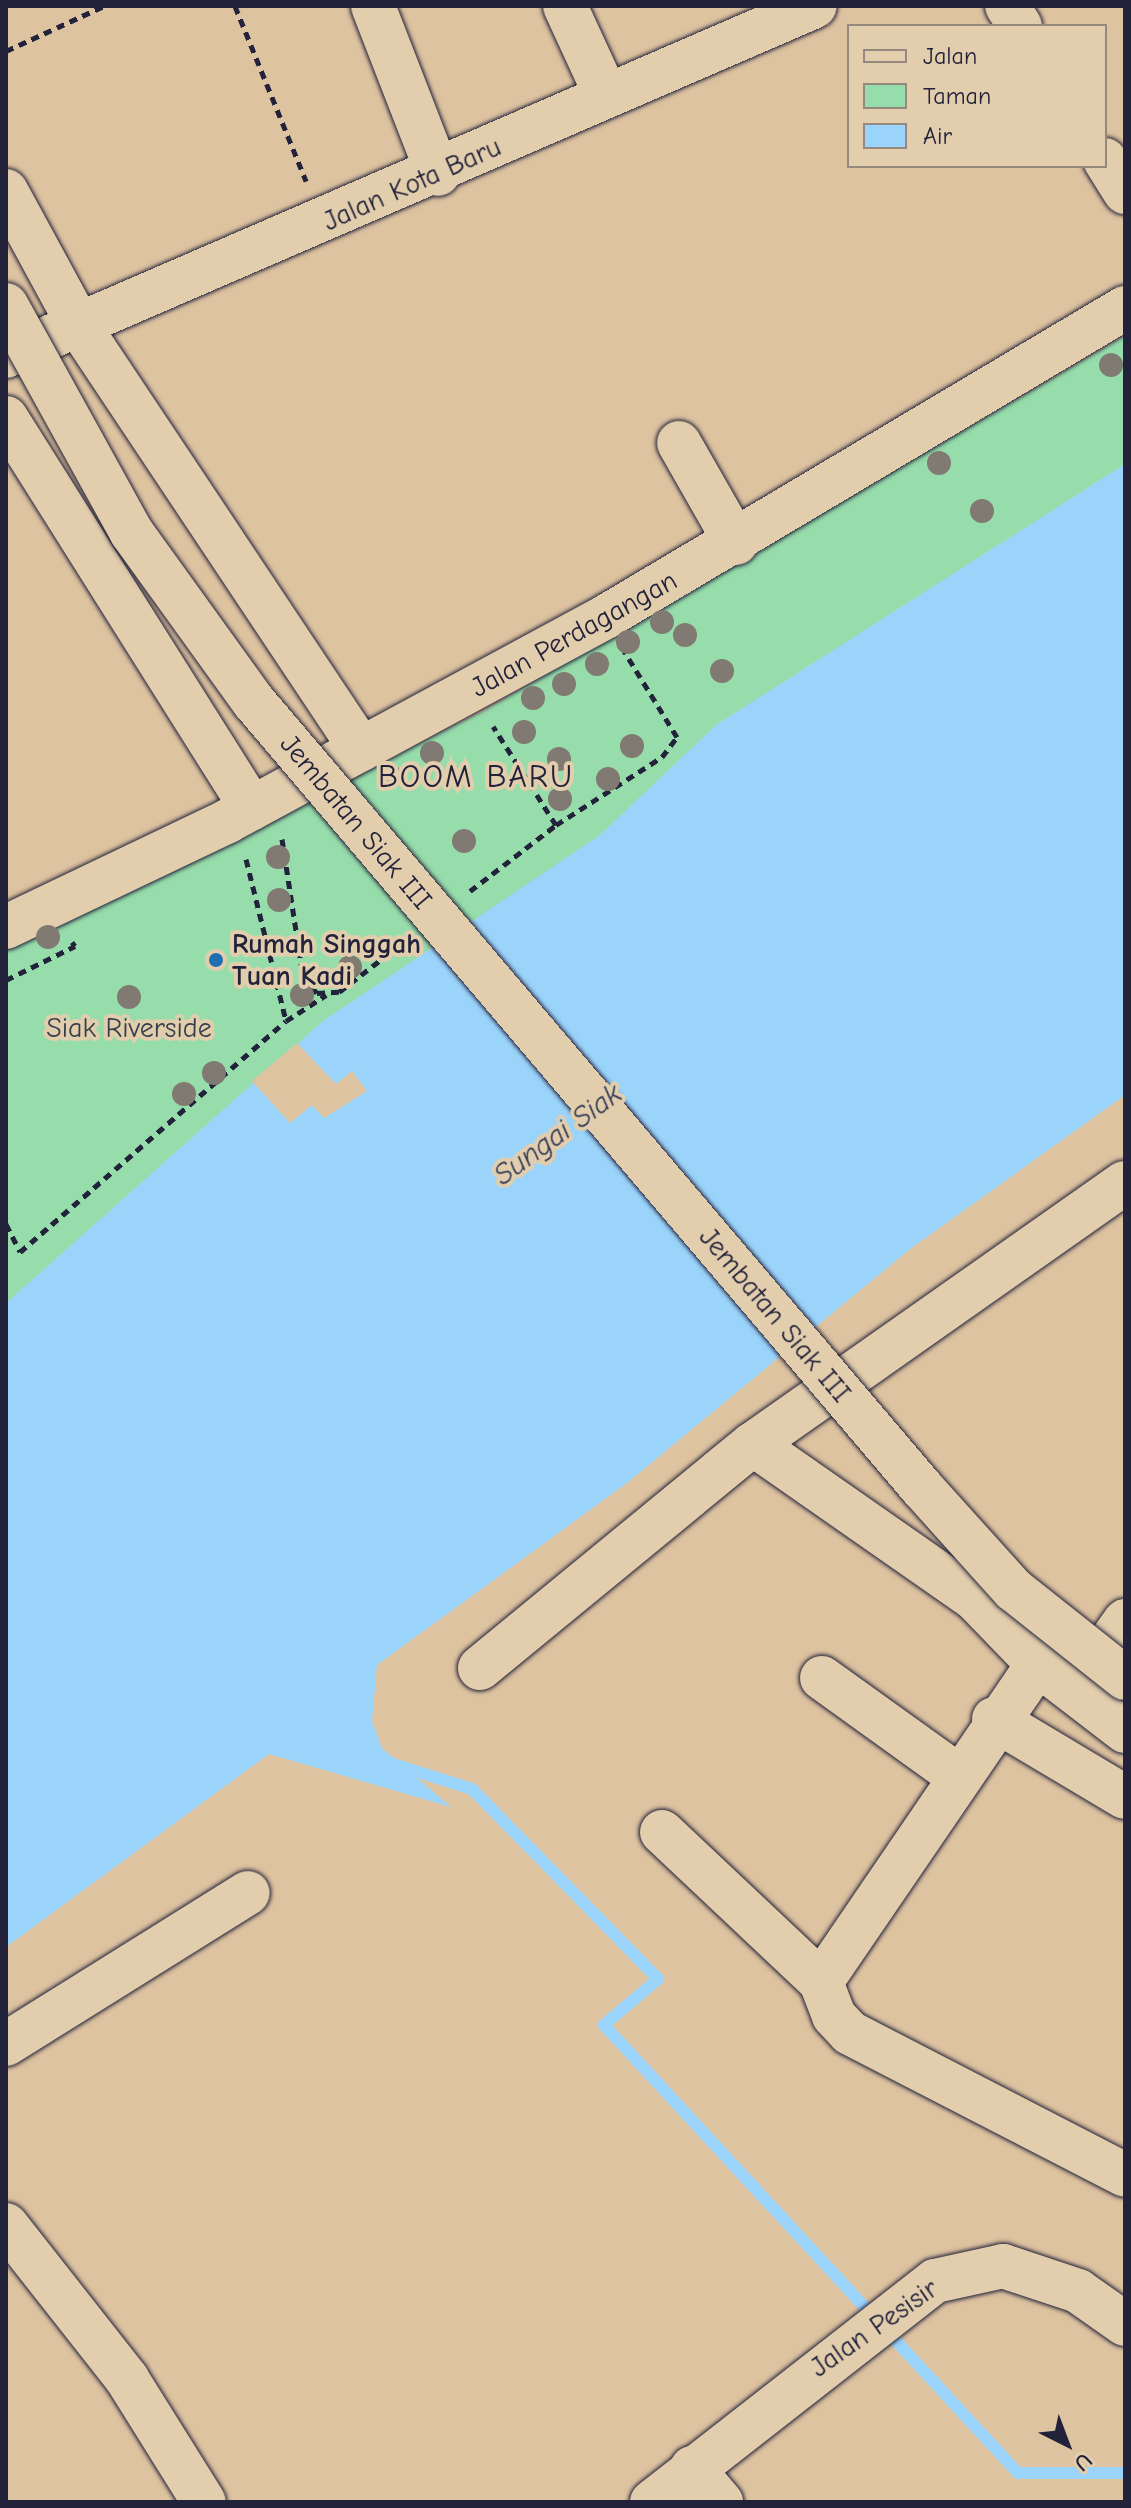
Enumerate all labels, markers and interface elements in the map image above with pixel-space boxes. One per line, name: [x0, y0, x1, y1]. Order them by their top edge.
legend: [847, 24, 1107, 168]
text: Jalan: [923, 42, 977, 70]
text: Taman: [923, 82, 991, 110]
text: Air: [923, 122, 952, 150]
street label: Jalan Kota Baru: [318, 130, 506, 238]
street label: Jalan Perdagangan: [465, 563, 683, 705]
street label: Jembatan Siak III: [273, 728, 439, 916]
district label: BOOM BARU: [378, 758, 574, 796]
place label: Rumah Singgah Tuan Kadi: [232, 927, 421, 993]
marker: Rumah Singgah Tuan Kadi: [207, 951, 225, 969]
park label: Siak Riverside: [46, 1011, 212, 1045]
water label: Sungai Siak: [487, 1076, 629, 1194]
street label: Jembatan Siak III: [692, 1221, 858, 1409]
street label: Jalan Pesisir: [804, 2272, 944, 2384]
north arrow: [1027, 2404, 1107, 2484]
text: U: [1069, 2447, 1097, 2476]

